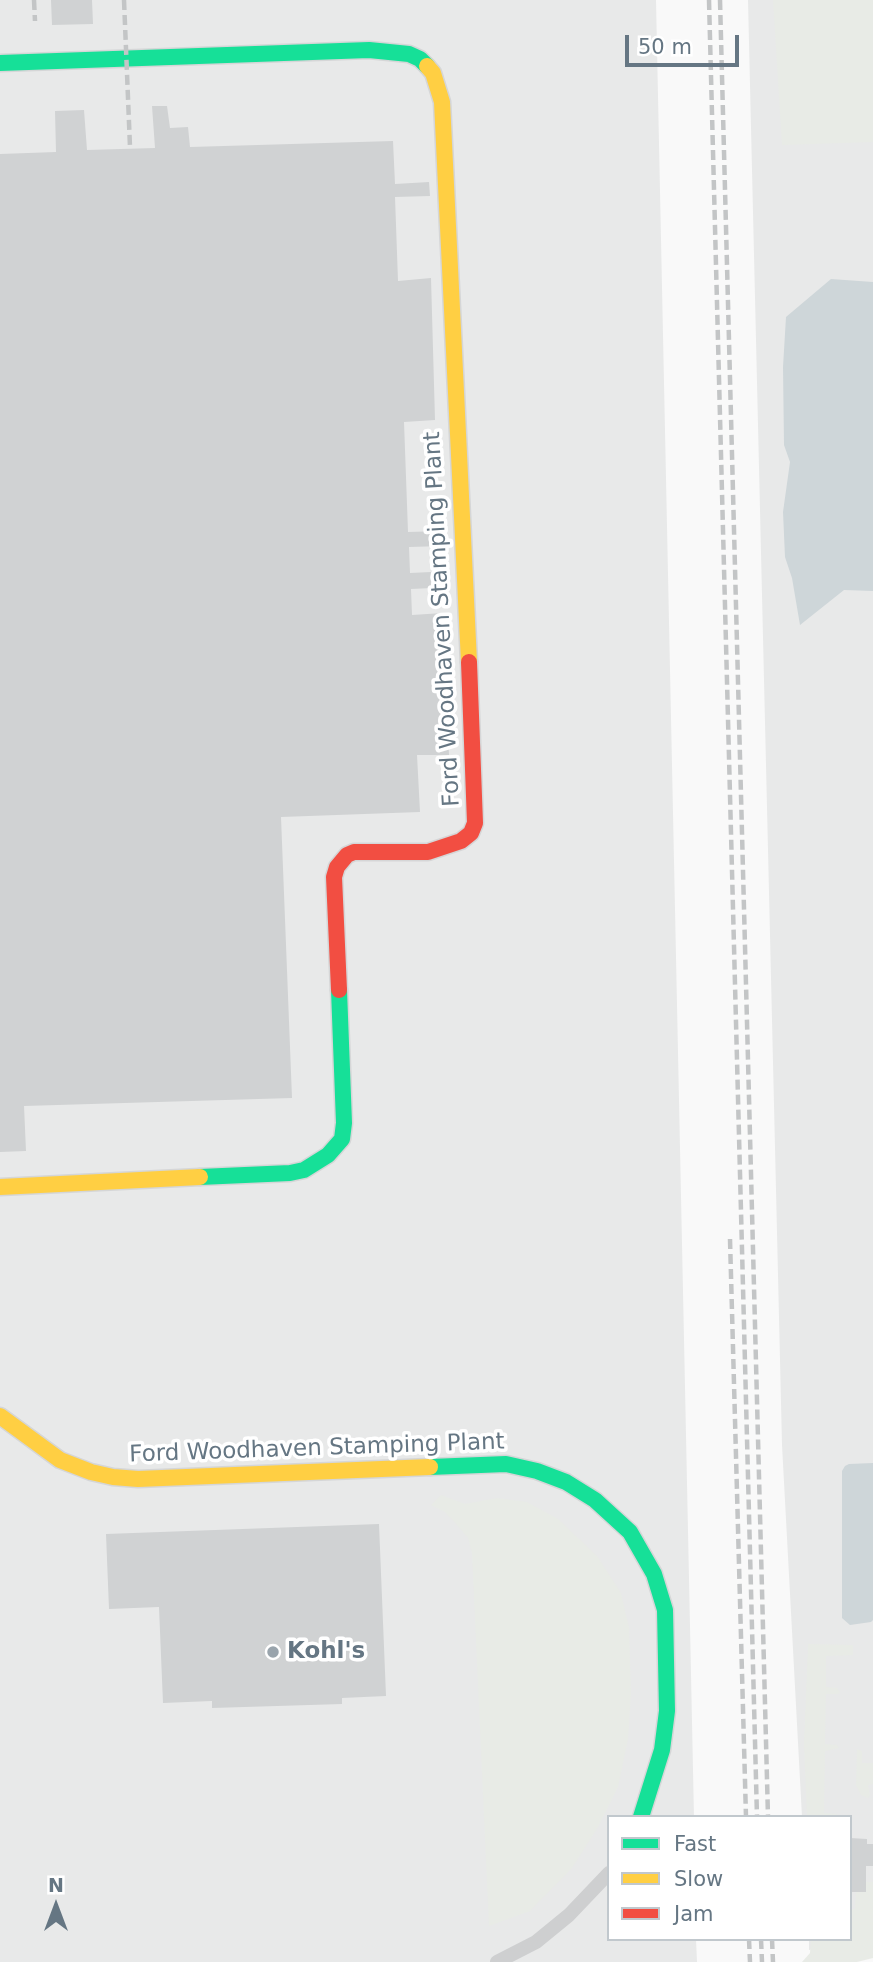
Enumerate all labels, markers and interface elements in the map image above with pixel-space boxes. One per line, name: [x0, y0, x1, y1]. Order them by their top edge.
scale bar: [628, 21, 742, 65]
text: 50 m: [638, 35, 692, 59]
street label: Ford Woodhaven Stamping Plant: [419, 431, 467, 807]
street label: Ford Woodhaven Stamping Plant: [129, 1429, 505, 1469]
place label: Kohl's: [287, 1638, 365, 1666]
marker: Kohl's: [265, 1644, 281, 1660]
legend: [607, 1815, 852, 1941]
text: Fast: [674, 1832, 716, 1856]
text: Slow: [674, 1867, 723, 1891]
north arrow: [21, 1871, 91, 1941]
text: N: [48, 1874, 64, 1896]
text: Jam: [674, 1902, 714, 1926]

